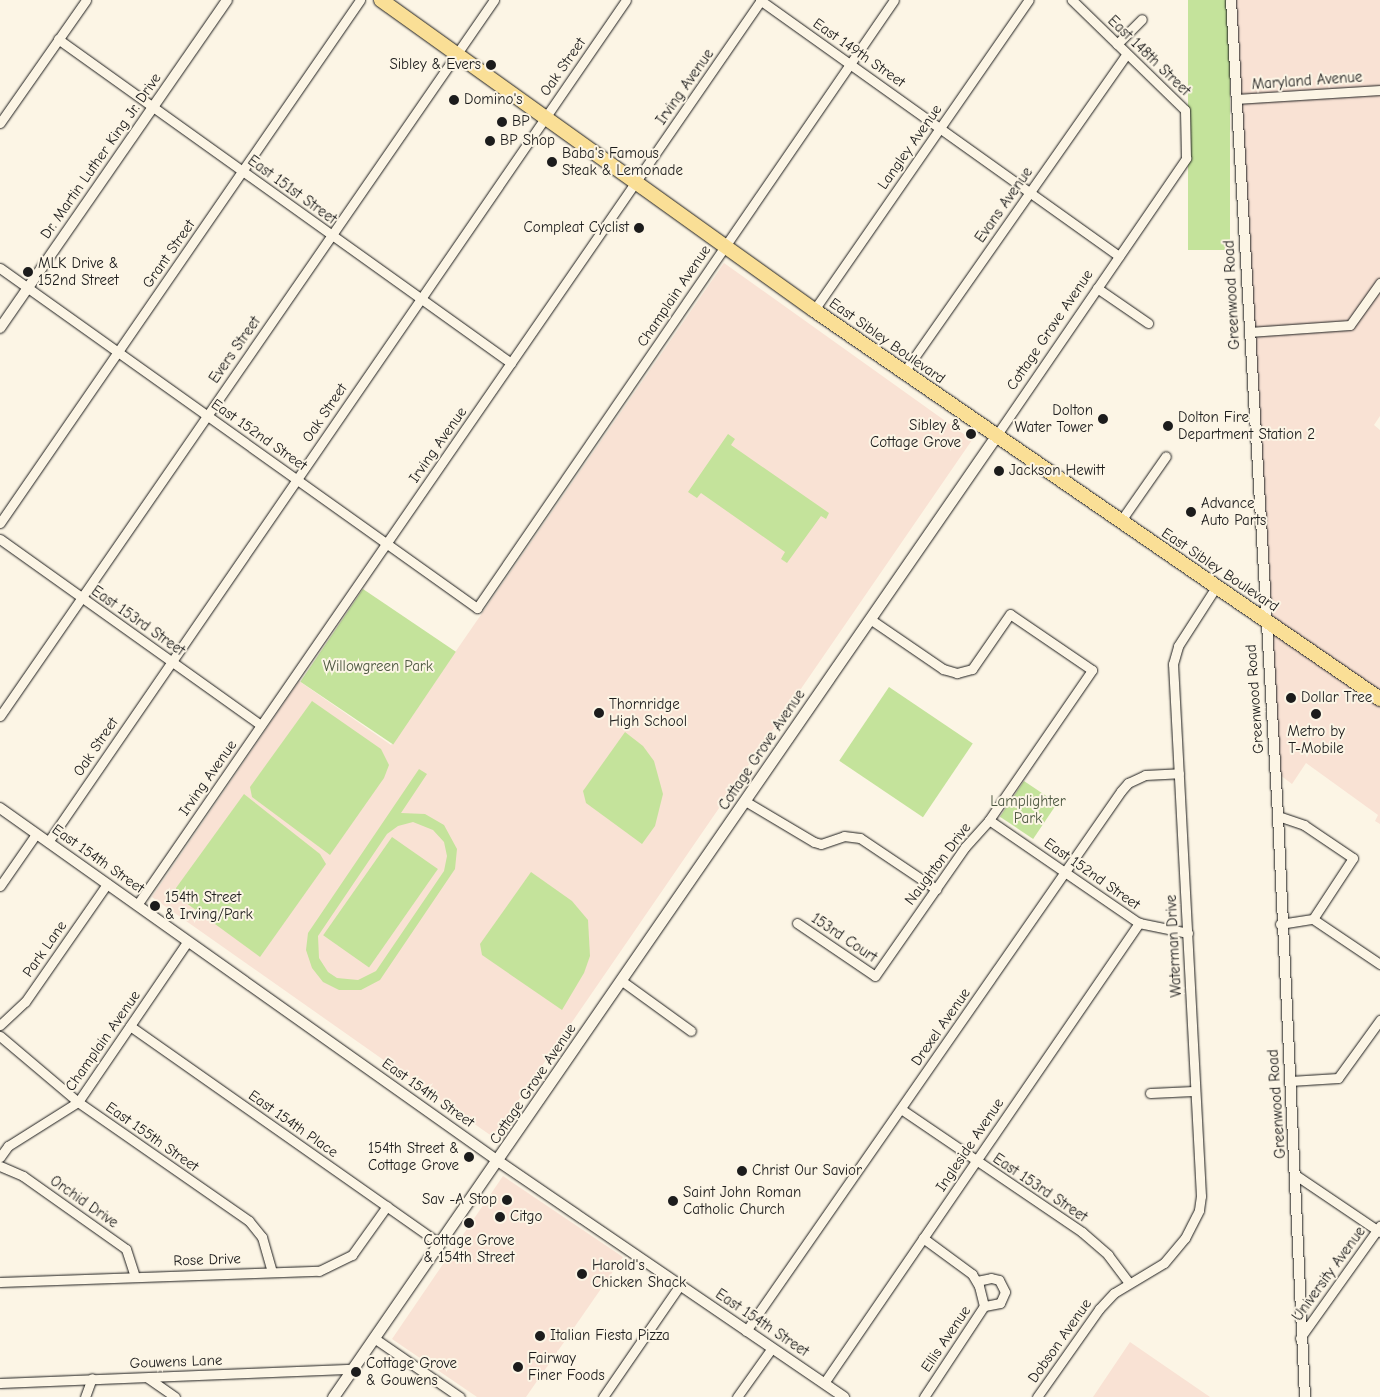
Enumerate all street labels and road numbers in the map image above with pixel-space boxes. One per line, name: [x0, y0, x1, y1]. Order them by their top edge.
street label: East 148th Street: [1104, 12, 1194, 100]
street label: East 149th Street: [809, 15, 909, 91]
street label: Oak Street: [536, 34, 590, 100]
street label: Irving Avenue: [652, 46, 718, 128]
street label: Maryland Avenue: [1251, 68, 1363, 94]
street label: Dr. Martin Luther King Jr. Drive: [37, 70, 165, 242]
street label: Langley Avenue: [874, 101, 946, 193]
street label: East 151st Street: [244, 152, 340, 228]
street label: Evans Avenue: [971, 164, 1037, 246]
street label: Grant Street: [139, 216, 199, 292]
street label: Greenwood Road: [1220, 240, 1244, 350]
street label: Champlain Avenue: [633, 242, 715, 350]
street label: Cottage Grove Avenue: [1003, 266, 1097, 394]
street label: East Sibley Boulevard: [826, 294, 948, 388]
street label: Evers Street: [205, 313, 265, 387]
street label: Oak Street: [299, 380, 351, 446]
street label: East 152nd Street: [208, 395, 310, 475]
street label: Irving Avenue: [405, 404, 471, 486]
street label: East Sibley Boulevard: [1158, 524, 1282, 616]
street label: East 153rd Street: [88, 582, 188, 660]
street label: Greenwood Road: [1242, 644, 1268, 754]
street label: Cottage Grove Avenue: [715, 686, 809, 814]
street label: Oak Street: [70, 714, 122, 780]
street label: Irving Avenue: [175, 737, 241, 819]
street label: Naughton Drive: [901, 819, 975, 909]
street label: East 154th Street: [48, 820, 148, 898]
street label: East 152nd Street: [1041, 834, 1143, 914]
street label: Waterman Drive: [1162, 894, 1186, 998]
street label: 153rd Court: [808, 910, 880, 966]
street label: Park Lane: [19, 917, 71, 981]
street label: Drexel Avenue: [908, 985, 974, 1069]
street label: Champlain Avenue: [62, 987, 144, 1095]
street label: Cottage Grove Avenue: [486, 1020, 580, 1148]
street label: Greenwood Road: [1264, 1049, 1290, 1159]
street label: East 154th Street: [378, 1054, 478, 1132]
street label: East 154th Place: [245, 1086, 341, 1162]
street label: Ingleside Avenue: [932, 1095, 1008, 1195]
street label: East 155th Street: [102, 1098, 202, 1176]
street label: East 153rd Street: [989, 1150, 1091, 1226]
street label: Orchid Drive: [46, 1172, 122, 1232]
street label: University Avenue: [1289, 1223, 1369, 1325]
street label: Rose Drive: [173, 1250, 241, 1270]
street label: East 154th Street: [712, 1285, 812, 1361]
street label: Dobson Avenue: [1024, 1296, 1096, 1386]
street label: Ellis Avenue: [917, 1302, 975, 1376]
street label: Gouwens Lane: [129, 1351, 223, 1373]

